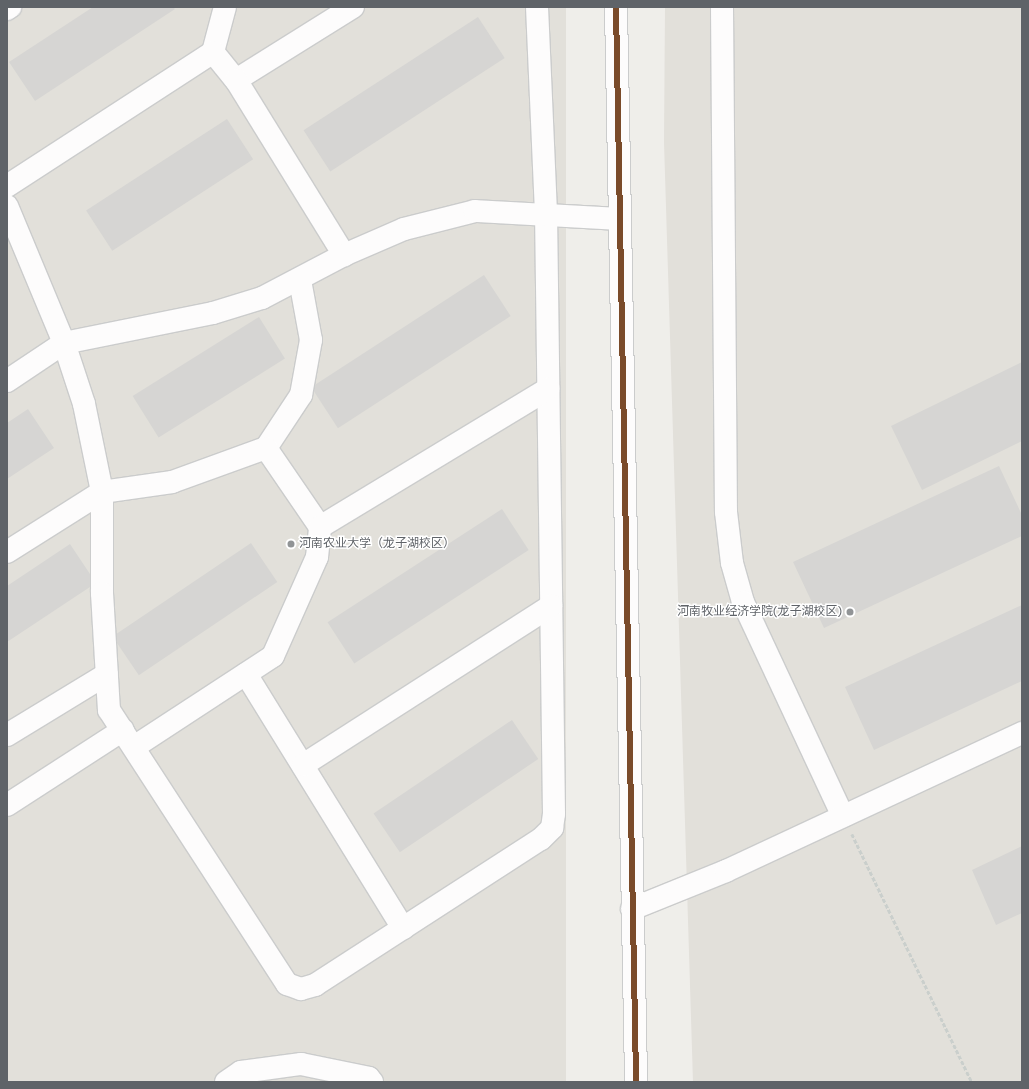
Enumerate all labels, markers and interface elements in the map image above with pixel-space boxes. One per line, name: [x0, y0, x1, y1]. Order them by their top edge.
place label: 河南农业大学（龙子湖校区）: [299, 537, 455, 551]
marker: 河南农业大学（龙子湖校区）: [286, 539, 296, 549]
place label: 河南牧业经济学院(龙子湖校区): [677, 605, 842, 619]
marker: 河南牧业经济学院(龙子湖校区): [845, 607, 855, 617]

